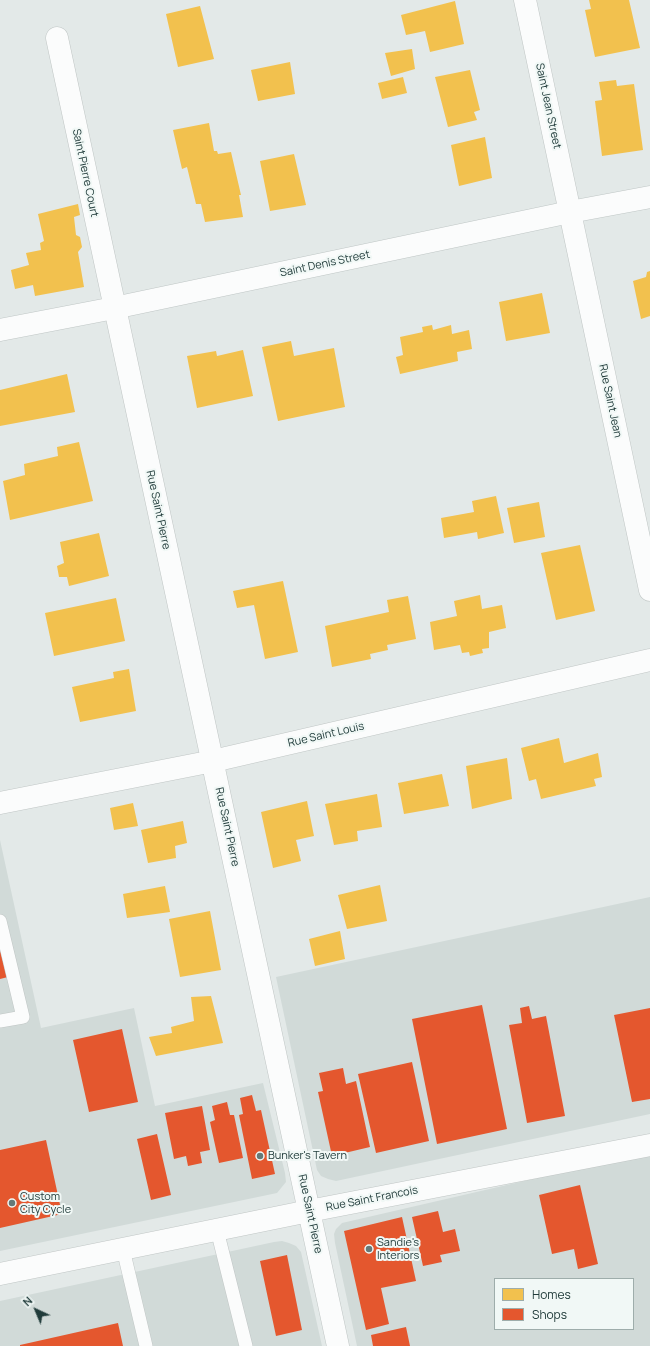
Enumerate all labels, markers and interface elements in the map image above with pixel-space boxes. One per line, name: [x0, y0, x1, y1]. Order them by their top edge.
street label: Saint Jean Street: [532, 62, 564, 150]
street label: Saint Pierre Court: [69, 128, 101, 218]
street label: Saint Denis Street: [279, 248, 371, 280]
street label: Rue Saint Jean: [596, 363, 624, 439]
street label: Rue Saint Pierre: [143, 469, 173, 551]
street label: Rue Saint Louis: [287, 720, 365, 750]
street label: Rue Saint Pierre: [212, 786, 242, 868]
place label: Bunker's Tavern: [268, 1149, 347, 1163]
marker: Bunker's Tavern: [255, 1151, 265, 1161]
street label: Rue Saint Pierre: [295, 1173, 325, 1255]
street label: Rue Saint Francois: [325, 1184, 419, 1214]
place label: Custom City Cycle: [20, 1190, 71, 1216]
marker: Custom City Cycle: [7, 1198, 17, 1208]
place label: Sandie's Interiors: [377, 1236, 419, 1262]
marker: Sandie's Interiors: [364, 1244, 374, 1254]
legend: [494, 1278, 634, 1330]
text: Homes: [532, 1286, 571, 1303]
north arrow: [16, 1290, 56, 1330]
text: N: [19, 1293, 35, 1309]
text: Shops: [532, 1306, 567, 1323]

